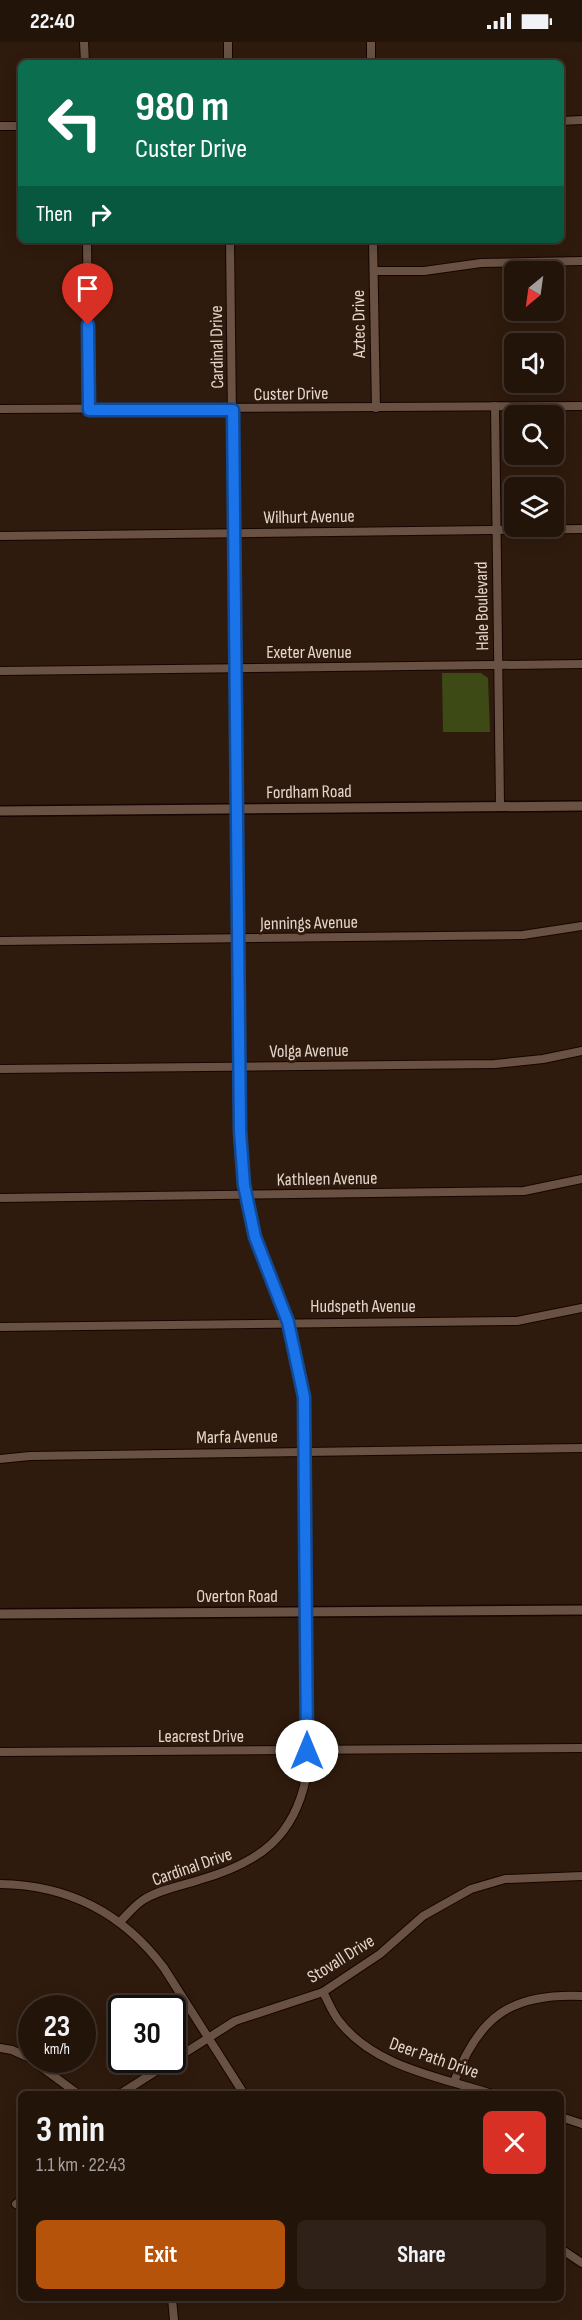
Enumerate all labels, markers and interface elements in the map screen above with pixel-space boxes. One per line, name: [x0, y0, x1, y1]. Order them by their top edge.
text: 22:40: [30, 8, 75, 35]
text: 980 m: [135, 82, 229, 133]
icon: left: [36, 84, 114, 162]
text: Custer Drive: [135, 133, 247, 165]
icon: right: [84, 198, 117, 231]
text: Then: [36, 201, 72, 228]
north arrow: [504, 261, 564, 321]
map controls: [504, 261, 564, 537]
pin: [62, 263, 113, 325]
icon: arrive: [71, 272, 104, 305]
street label: Aztec Drive: [348, 290, 370, 359]
street label: Cardinal Drive: [206, 305, 228, 389]
button: sound: [504, 333, 564, 393]
street label: Custer Drive: [253, 383, 329, 405]
button: search: [504, 405, 564, 465]
button: layers: [504, 477, 564, 537]
street label: Wilhurt Avenue: [263, 506, 355, 528]
street label: Hale Boulevard: [471, 561, 493, 651]
street label: Exeter Avenue: [266, 642, 352, 663]
street label: Fordham Road: [266, 781, 352, 803]
street label: Jennings Avenue: [259, 912, 358, 934]
street label: Volga Avenue: [269, 1040, 349, 1062]
street label: Kathleen Avenue: [277, 1168, 377, 1190]
street label: Hudspeth Avenue: [310, 1296, 416, 1317]
street label: Marfa Avenue: [196, 1426, 278, 1448]
street label: Overton Road: [196, 1586, 278, 1607]
position arrow: [275, 1719, 339, 1783]
street label: Leacrest Drive: [158, 1726, 244, 1747]
street label: Cardinal Drive: [149, 1844, 235, 1890]
street label: Stovall Drive: [304, 1930, 378, 1988]
speed limit sign: 30: [108, 1995, 186, 2073]
text: 23: [44, 2009, 70, 2045]
street label: Deer Path Drive: [387, 2033, 481, 2083]
text: km/h: [44, 2040, 70, 2059]
text: 3 min: [36, 2109, 105, 2152]
button: close: [483, 2111, 546, 2174]
text: 1.1 km · 22:43: [36, 2153, 126, 2177]
button: Exit: [36, 2220, 285, 2289]
button: Share: [297, 2220, 546, 2289]

